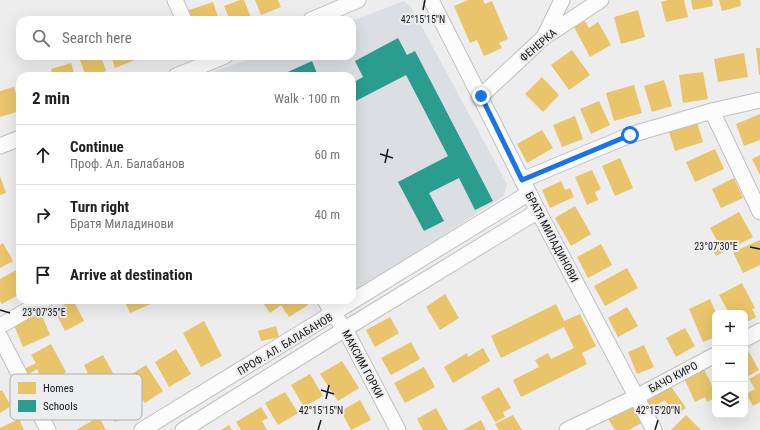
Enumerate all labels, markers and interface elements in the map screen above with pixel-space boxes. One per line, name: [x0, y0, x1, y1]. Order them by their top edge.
text: 42°15'15"N: [401, 14, 445, 25]
search box: [16, 16, 356, 60]
street label: ФЕНЕРКА: [517, 26, 560, 64]
icon: search: [30, 27, 52, 49]
text: Search here: [62, 29, 132, 47]
route end: [472, 87, 490, 105]
text: 2 min: [32, 88, 70, 108]
text: Walk · 100 m: [274, 91, 340, 106]
route start: [621, 126, 639, 144]
text: Continue: [70, 138, 124, 156]
icon: ahead: [32, 144, 54, 166]
text: 60 m: [314, 147, 340, 162]
text: Проф. Ал. Балабанов: [70, 156, 185, 171]
street label: БРАТЯ МИЛАДИНОВИ: [522, 190, 581, 285]
text: Turn right: [70, 198, 129, 216]
icon: right: [32, 204, 54, 226]
text: 40 m: [314, 207, 340, 222]
text: Братя Миладинови: [70, 216, 174, 231]
text: 23°07'30"E: [694, 241, 738, 252]
icon: arrive: [32, 264, 54, 286]
text: Arrive at destination: [70, 266, 193, 284]
text: 23°07'35"E: [22, 307, 66, 318]
map controls: [712, 310, 748, 418]
button: +: [712, 310, 748, 346]
street label: ПРОФ. АЛ. БАЛАБАНОВ: [235, 311, 335, 378]
street label: МАКСИМ ГОРКИ: [339, 328, 386, 401]
button: −: [712, 346, 748, 382]
street label: БАЧО КИРО: [647, 359, 700, 396]
legend: [10, 374, 142, 420]
text: Homes: [43, 382, 74, 395]
button: layers: [712, 382, 748, 418]
text: Schools: [43, 400, 78, 413]
text: 42°15'15"N: [299, 405, 343, 416]
text: 42°15'20"N: [636, 405, 680, 416]

